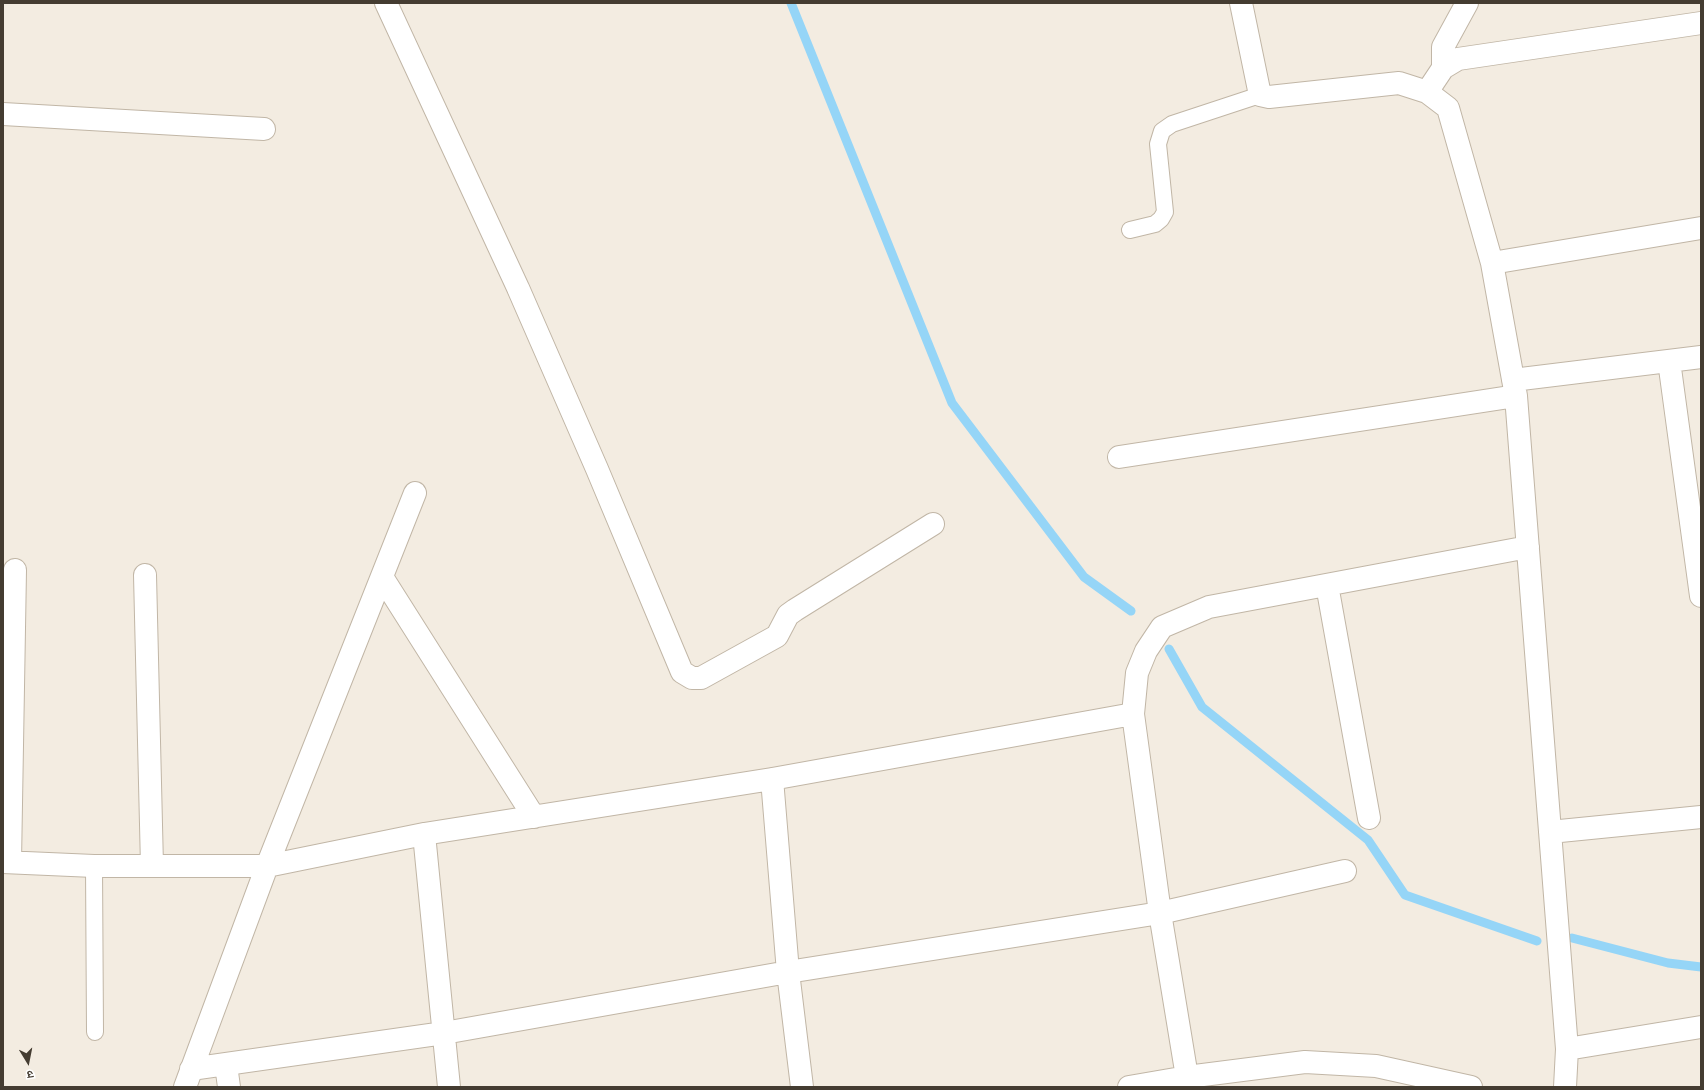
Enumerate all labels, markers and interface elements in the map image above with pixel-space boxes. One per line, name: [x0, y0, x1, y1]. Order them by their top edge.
north arrow: [8, 1042, 48, 1082]
text: उ: [26, 1067, 34, 1081]

